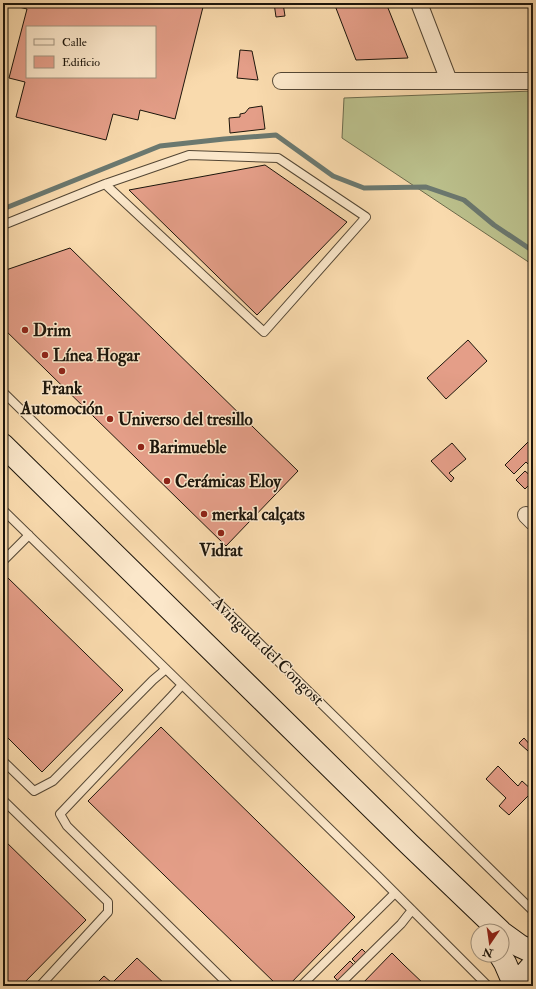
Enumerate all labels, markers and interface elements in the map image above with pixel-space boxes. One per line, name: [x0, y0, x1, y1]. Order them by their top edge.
legend: [26, 26, 156, 78]
text: Calle: [62, 35, 87, 50]
text: Edificio: [62, 55, 100, 70]
place label: Drim: [33, 320, 72, 341]
marker: Drim: [20, 325, 30, 335]
place label: Línea Hogar: [53, 345, 141, 367]
marker: Línea Hogar: [40, 350, 50, 360]
marker: Frank Automoción: [57, 366, 67, 376]
place label: Frank Automoción: [20, 378, 104, 419]
place label: Universo del tresillo: [118, 409, 253, 430]
marker: Universo del tresillo: [105, 414, 115, 424]
place label: Barimueble: [149, 437, 227, 458]
marker: Barimueble: [136, 442, 146, 452]
place label: Cerámicas Eloy: [175, 471, 281, 493]
marker: Cerámicas Eloy: [162, 476, 172, 486]
place label: merkal calçats: [212, 504, 305, 525]
marker: merkal calçats: [199, 509, 209, 519]
marker: Vidrat: [216, 528, 226, 538]
place label: Vidrat: [198, 540, 243, 561]
street label: Avinguda del Congost: [207, 591, 329, 710]
north arrow: [470, 923, 510, 963]
text: N: [480, 945, 495, 960]

